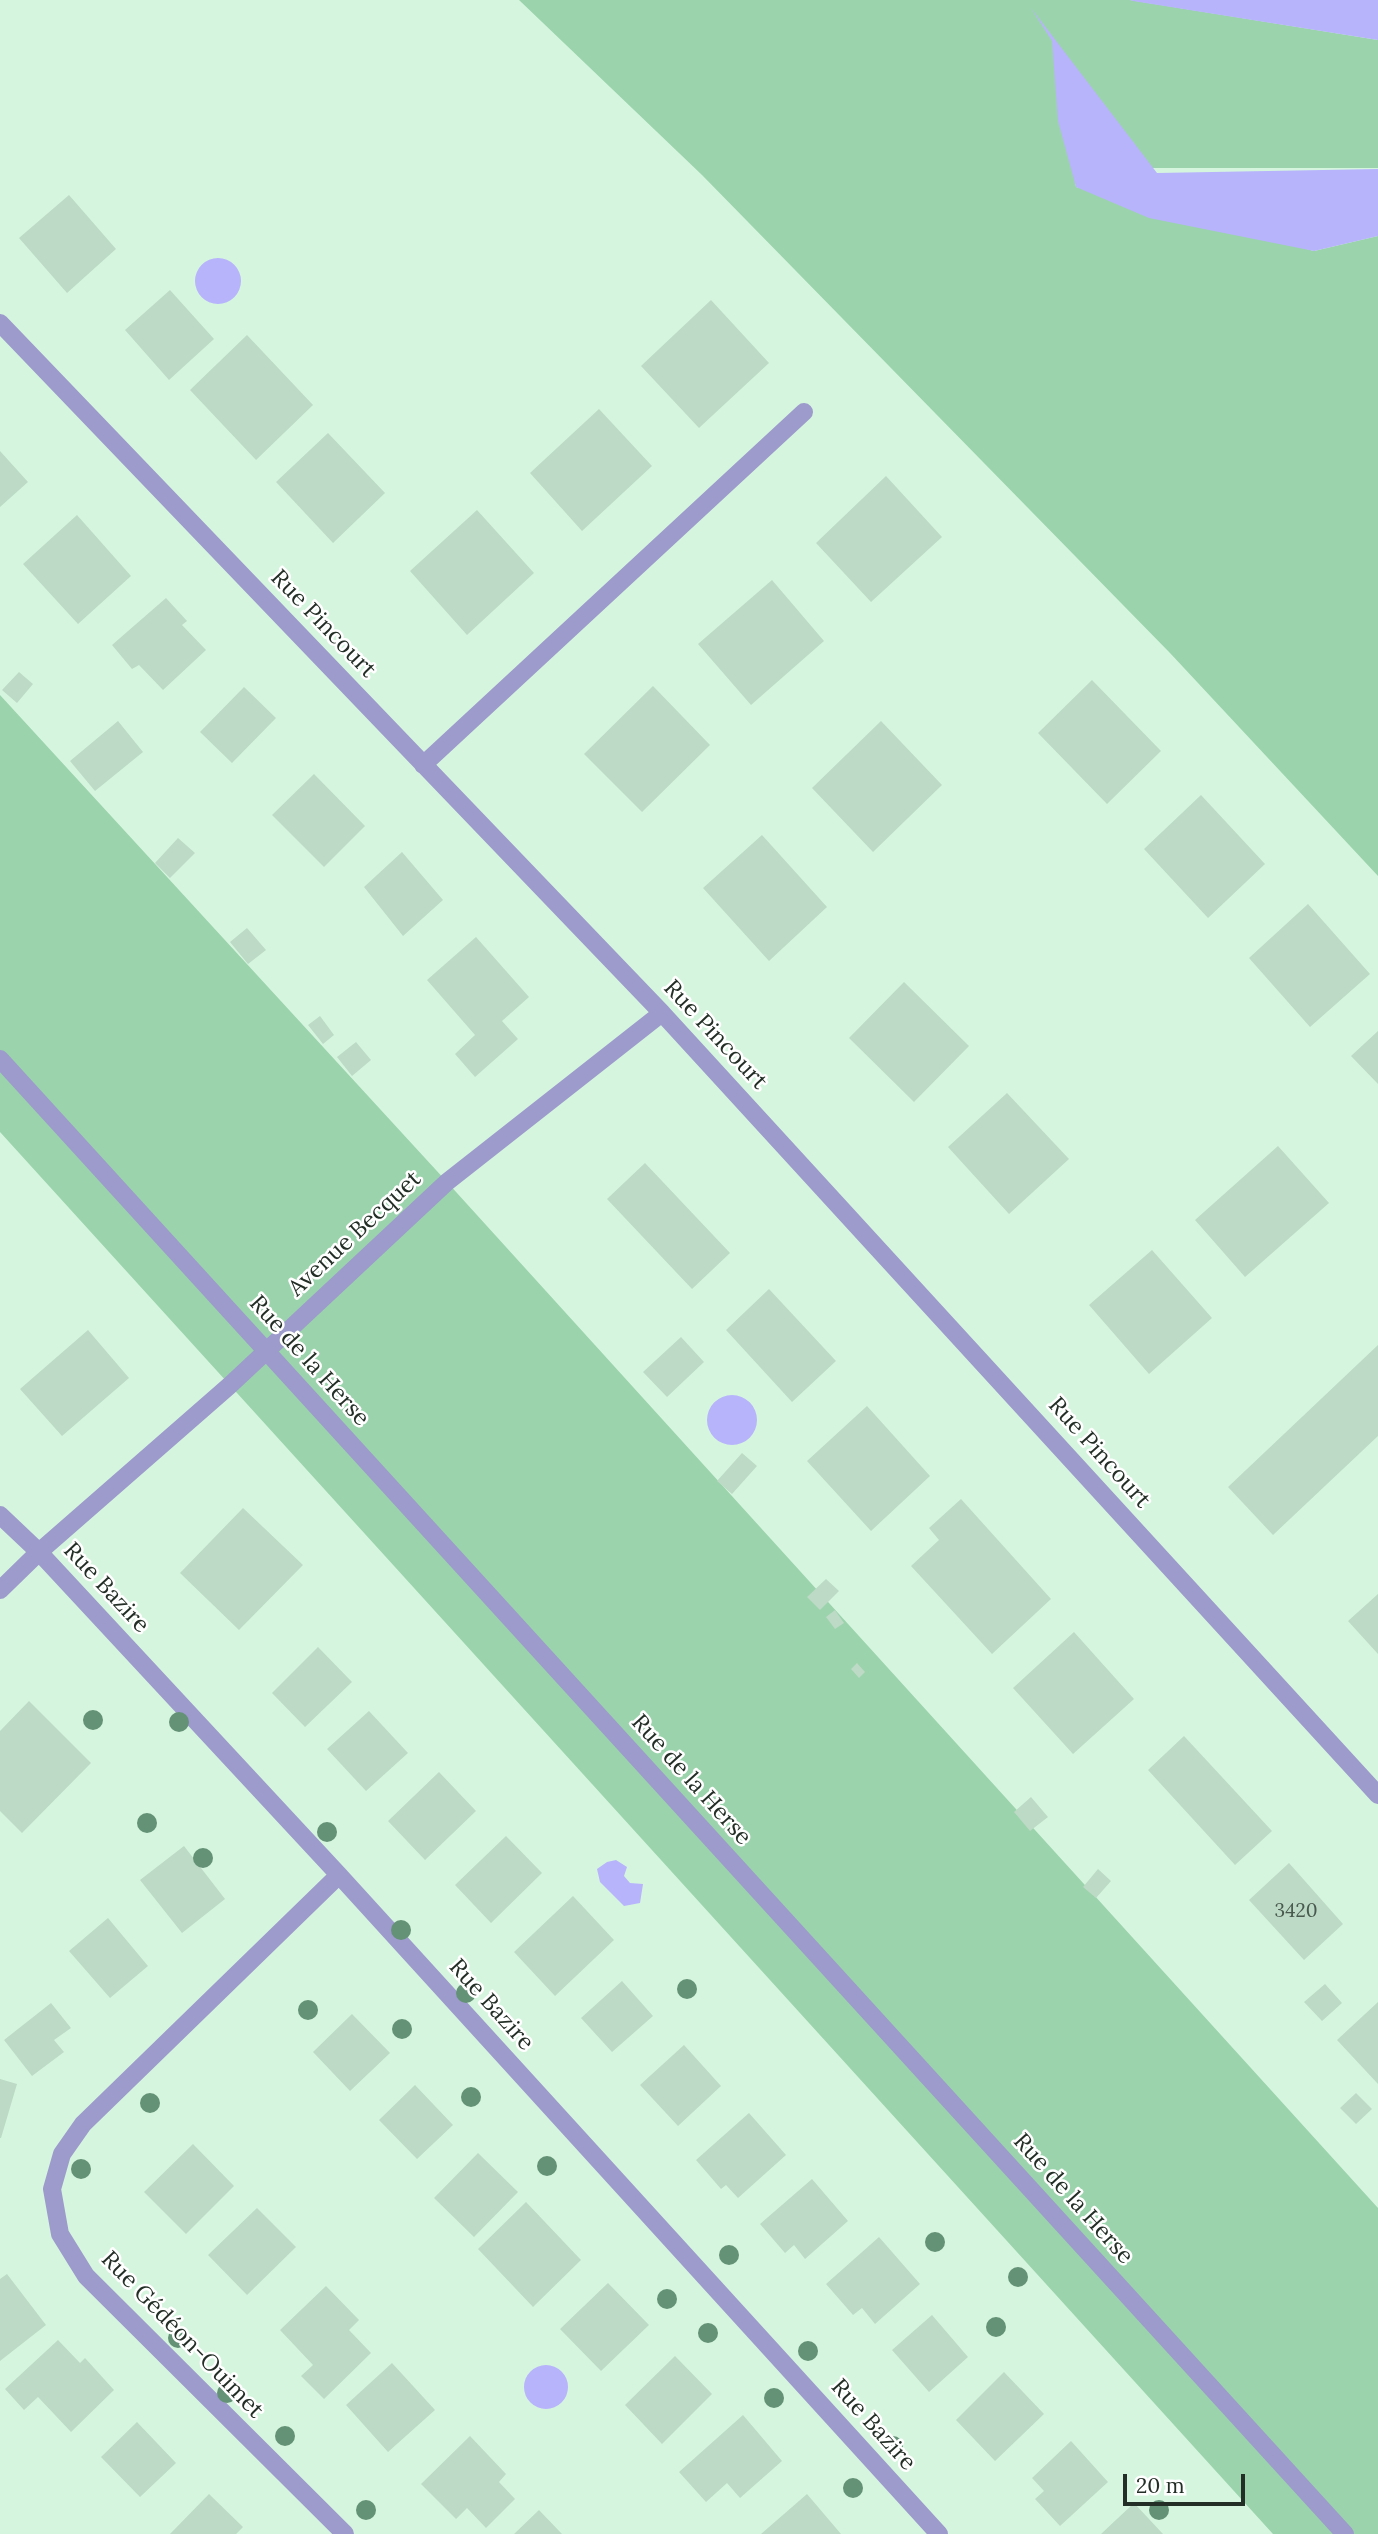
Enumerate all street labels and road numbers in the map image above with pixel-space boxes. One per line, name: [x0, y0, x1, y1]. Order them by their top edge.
street label: Rue Pincourt: [265, 564, 381, 684]
street label: Rue Pincourt: [657, 975, 773, 1095]
street label: Avenue Becquet: [283, 1166, 427, 1302]
street label: Rue de la Herse: [243, 1290, 375, 1432]
street label: Rue Pincourt: [1042, 1392, 1156, 1514]
street label: Rue Bazire: [57, 1537, 155, 1639]
street label: Rue de la Herse: [625, 1709, 757, 1851]
street label: Rue Bazire: [443, 1954, 539, 2056]
street label: Rue de la Herse: [1007, 2128, 1139, 2270]
street label: Rue Gédéon-Ouimet: [95, 2246, 269, 2424]
street label: Rue Bazire: [825, 2374, 921, 2476]

